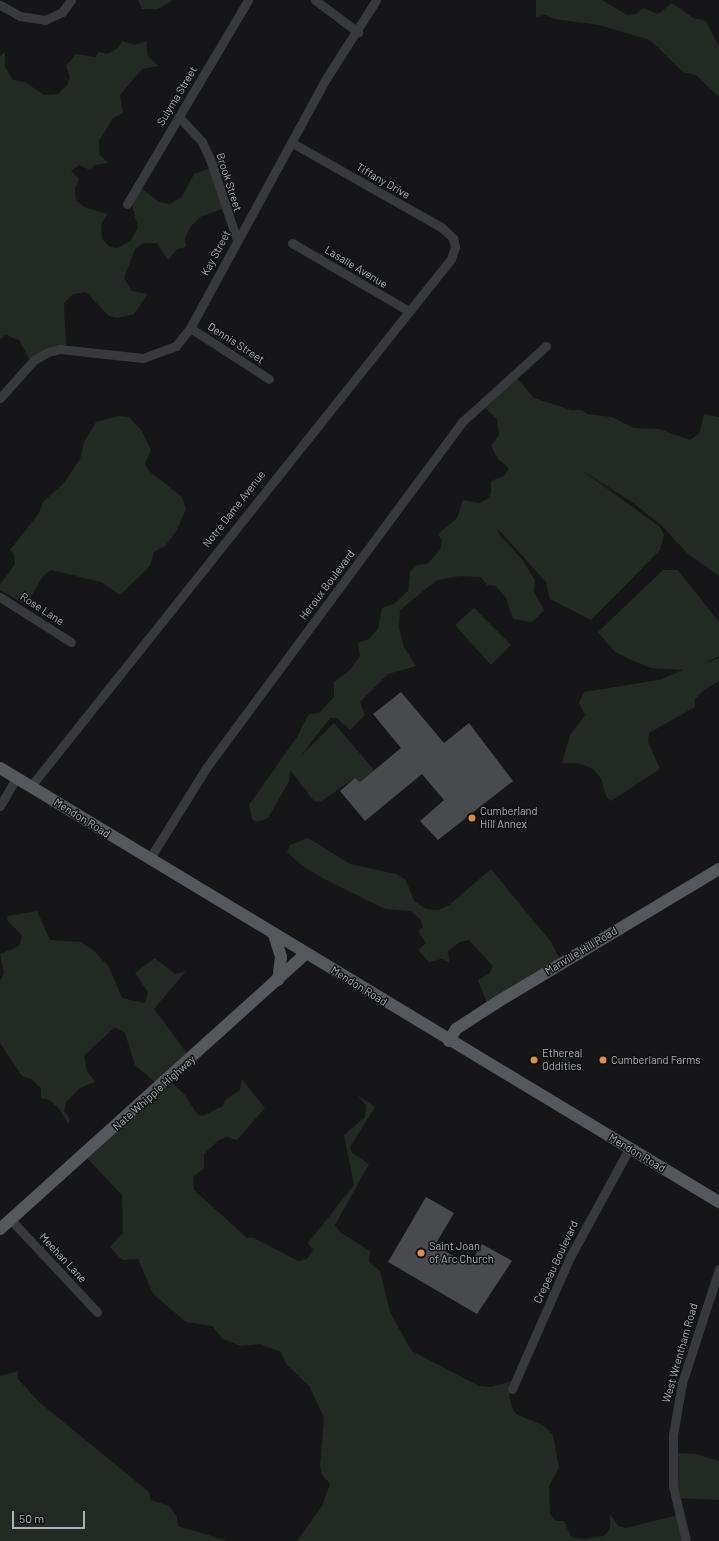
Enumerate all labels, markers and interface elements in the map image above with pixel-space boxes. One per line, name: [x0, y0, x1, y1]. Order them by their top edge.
street label: Sulyma Street: [154, 64, 200, 128]
street label: Brook Street: [213, 151, 245, 213]
street label: Tiffany Drive: [354, 160, 412, 202]
street label: Kay Street: [199, 228, 233, 278]
street label: Lasalle Avenue: [322, 243, 390, 291]
street label: Dennis Street: [205, 320, 267, 366]
street label: Notre Dame Avenue: [200, 468, 268, 550]
street label: Heroux Boulevard: [296, 547, 358, 623]
street label: Rose Lane: [18, 590, 66, 628]
street label: Mendon Road: [51, 795, 113, 841]
place label: Cumberland Hill Annex: [480, 805, 537, 831]
marker: Cumberland Hill Annex: [467, 813, 477, 823]
street label: Manville Hill Road: [542, 924, 620, 978]
street label: Mendon Road: [328, 963, 390, 1009]
place label: Ethereal Oddities: [542, 1047, 582, 1073]
street label: Nate Whipple Highway: [110, 1053, 198, 1133]
place label: Cumberland Farms: [611, 1053, 701, 1067]
marker: Ethereal Oddities: [529, 1055, 539, 1065]
marker: Cumberland Farms: [598, 1055, 608, 1065]
street label: Mendon Road: [606, 1131, 668, 1175]
street label: Crepeau Boulevard: [531, 1219, 581, 1305]
street label: Meehan Lane: [37, 1231, 89, 1285]
place label: Saint Joan of Arc Church: [429, 1240, 494, 1266]
marker: Saint Joan of Arc Church: [416, 1248, 426, 1258]
street label: West Wrentham Road: [659, 1302, 701, 1404]
scale bar: [14, 1503, 87, 1529]
text: 50 m: [19, 1511, 44, 1525]

